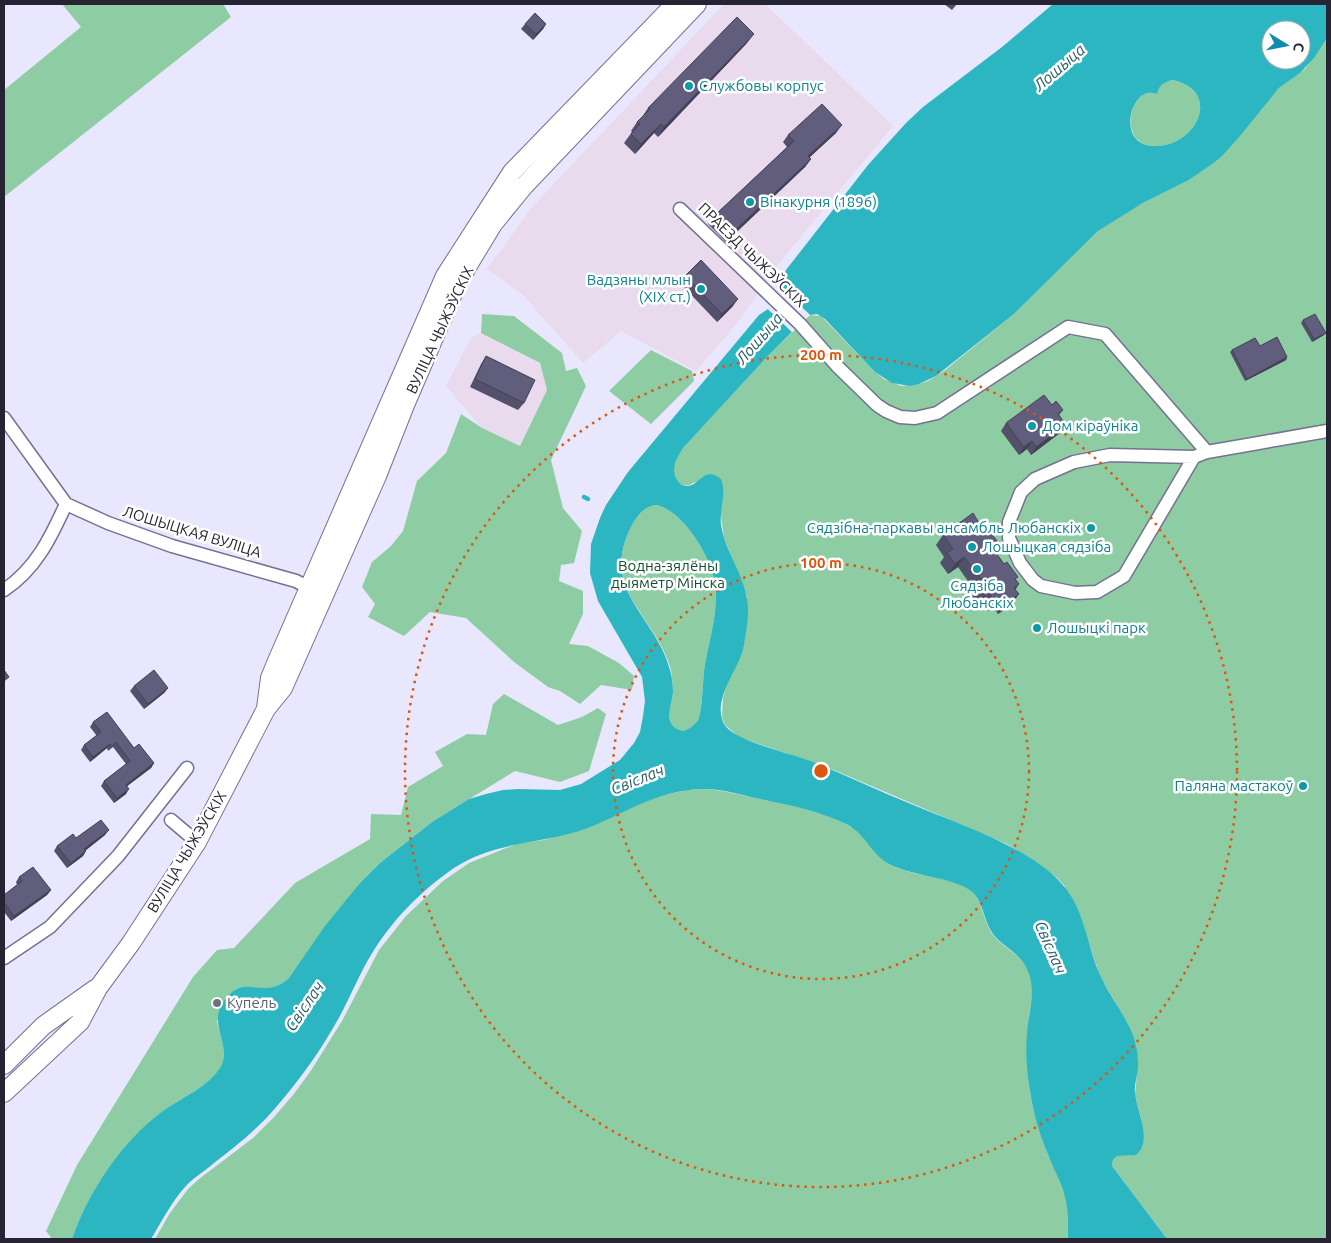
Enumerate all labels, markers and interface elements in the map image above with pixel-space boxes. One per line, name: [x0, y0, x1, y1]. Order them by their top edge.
north arrow: [1261, 20, 1311, 70]
water label: Лошыца: [1029, 40, 1088, 95]
text: С: [1290, 41, 1307, 53]
place label: Службовы корпус: [699, 77, 824, 94]
marker: Службовы корпус: [683, 80, 695, 92]
place label: Вінакурня (1896): [760, 193, 877, 210]
marker: Вінакурня (1896): [744, 196, 756, 208]
street label: ПРАЕЗД ЧЫЖЭЎСКІХ: [695, 198, 810, 310]
street label: ВУЛІЦА ЧЫЖЭЎСКІХ: [402, 263, 477, 396]
place label: Вадзяны млын (XIX ст.): [587, 271, 691, 305]
marker: Вадзяны млын (XIX ст.): [695, 283, 707, 295]
water label: Лошыца: [731, 309, 786, 368]
text: 200 m: [800, 346, 842, 363]
place label: Дом кіраўніка: [1042, 417, 1138, 434]
marker: Дом кіраўніка: [1026, 420, 1038, 432]
street label: ЛОШЫЦКАЯ ВУЛІЦА: [121, 502, 264, 561]
place label: Сядзібна-паркавы ансамбль Любанскіх: [807, 519, 1081, 536]
marker: Сядзібна-паркавы ансамбль Любанскіх: [1085, 522, 1097, 534]
place label: Лошыцкая сядзіба: [982, 538, 1111, 555]
marker: Лошыцкая сядзіба: [966, 541, 978, 553]
text: 100 m: [800, 554, 842, 571]
park label: Водна-зялёны дыяметр Мінска: [611, 557, 725, 591]
marker: Сядзіба Любанскіх: [971, 563, 983, 575]
place label: Сядзіба Любанскіх: [940, 577, 1014, 611]
place label: Лошыцкі парк: [1047, 619, 1146, 636]
marker: Лошыцкі парк: [1031, 622, 1043, 634]
water label: Свіслач: [608, 760, 666, 798]
centre of rings: [812, 762, 830, 780]
place label: Паляна мастакоў: [1175, 777, 1293, 794]
marker: Паляна мастакоў: [1297, 780, 1309, 792]
street label: ВУЛІЦА ЧЫЖЭЎСКІХ: [143, 787, 230, 916]
water label: Свіслач: [1031, 918, 1071, 976]
water label: Свіслач: [281, 978, 327, 1034]
place label: Купель: [227, 994, 276, 1011]
marker: Купель: [211, 997, 223, 1009]

